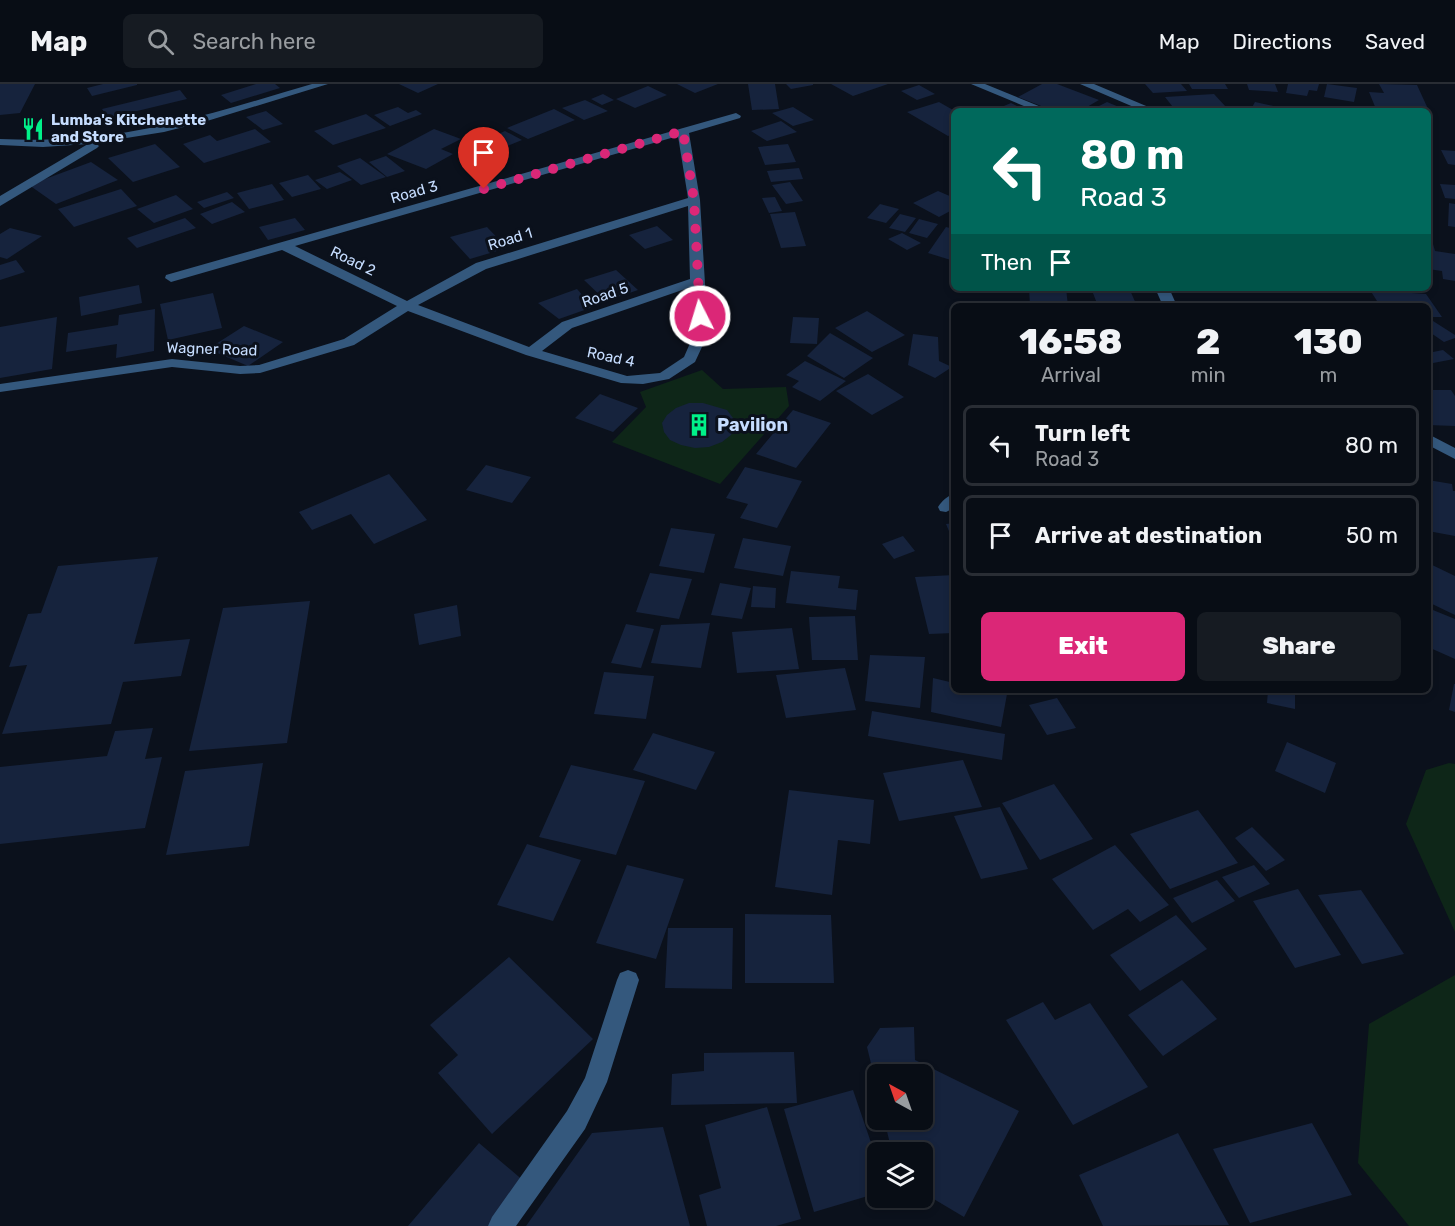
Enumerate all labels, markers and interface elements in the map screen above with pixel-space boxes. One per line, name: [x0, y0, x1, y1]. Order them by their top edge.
search box: [123, 14, 543, 68]
text: Map: [30, 25, 87, 58]
icon: search: [144, 25, 177, 58]
text: Search here: [192, 28, 316, 55]
text: Map: [1159, 29, 1200, 54]
text: Directions: [1233, 29, 1332, 54]
text: Saved: [1365, 29, 1425, 54]
place label: Lumba's Kitchenette and Store: [51, 111, 206, 146]
restaurant icon: Lumba's Kitchenette and Store: [20, 116, 46, 142]
pin: [458, 127, 509, 189]
text: 80 m: [1080, 130, 1184, 180]
icon: left: [981, 132, 1059, 210]
icon: arrive: [467, 136, 500, 169]
street label: Road 3: [388, 177, 440, 207]
text: Road 3: [1080, 181, 1167, 213]
street label: Road 1: [486, 224, 534, 254]
street label: Road 2: [327, 242, 379, 280]
icon: arrive: [1044, 246, 1077, 279]
text: Then: [981, 249, 1032, 276]
street label: Road 5: [579, 279, 631, 311]
position arrow: [668, 284, 732, 348]
text: 16:58: [1019, 320, 1123, 363]
text: 2: [1196, 320, 1220, 363]
text: 130: [1294, 320, 1363, 363]
street label: Wagner Road: [166, 338, 258, 360]
street label: Road 4: [585, 343, 637, 371]
text: Arrival: [1041, 363, 1101, 387]
text: min: [1191, 363, 1226, 387]
text: m: [1319, 363, 1337, 387]
building icon: Pavilion: [686, 412, 712, 438]
place label: Pavilion: [717, 414, 788, 436]
text: Turn left: [1035, 420, 1130, 447]
icon: left: [984, 429, 1017, 462]
text: 80 m: [1345, 432, 1398, 459]
text: Road 3: [1035, 447, 1099, 471]
icon: arrive: [984, 519, 1017, 552]
text: Arrive at destination: [1035, 522, 1262, 549]
text: 50 m: [1346, 522, 1398, 549]
button: Exit: [981, 612, 1185, 681]
button: Share: [1197, 612, 1401, 681]
north arrow: [867, 1064, 933, 1130]
map controls: [867, 1064, 933, 1208]
button: layers: [867, 1142, 933, 1208]

